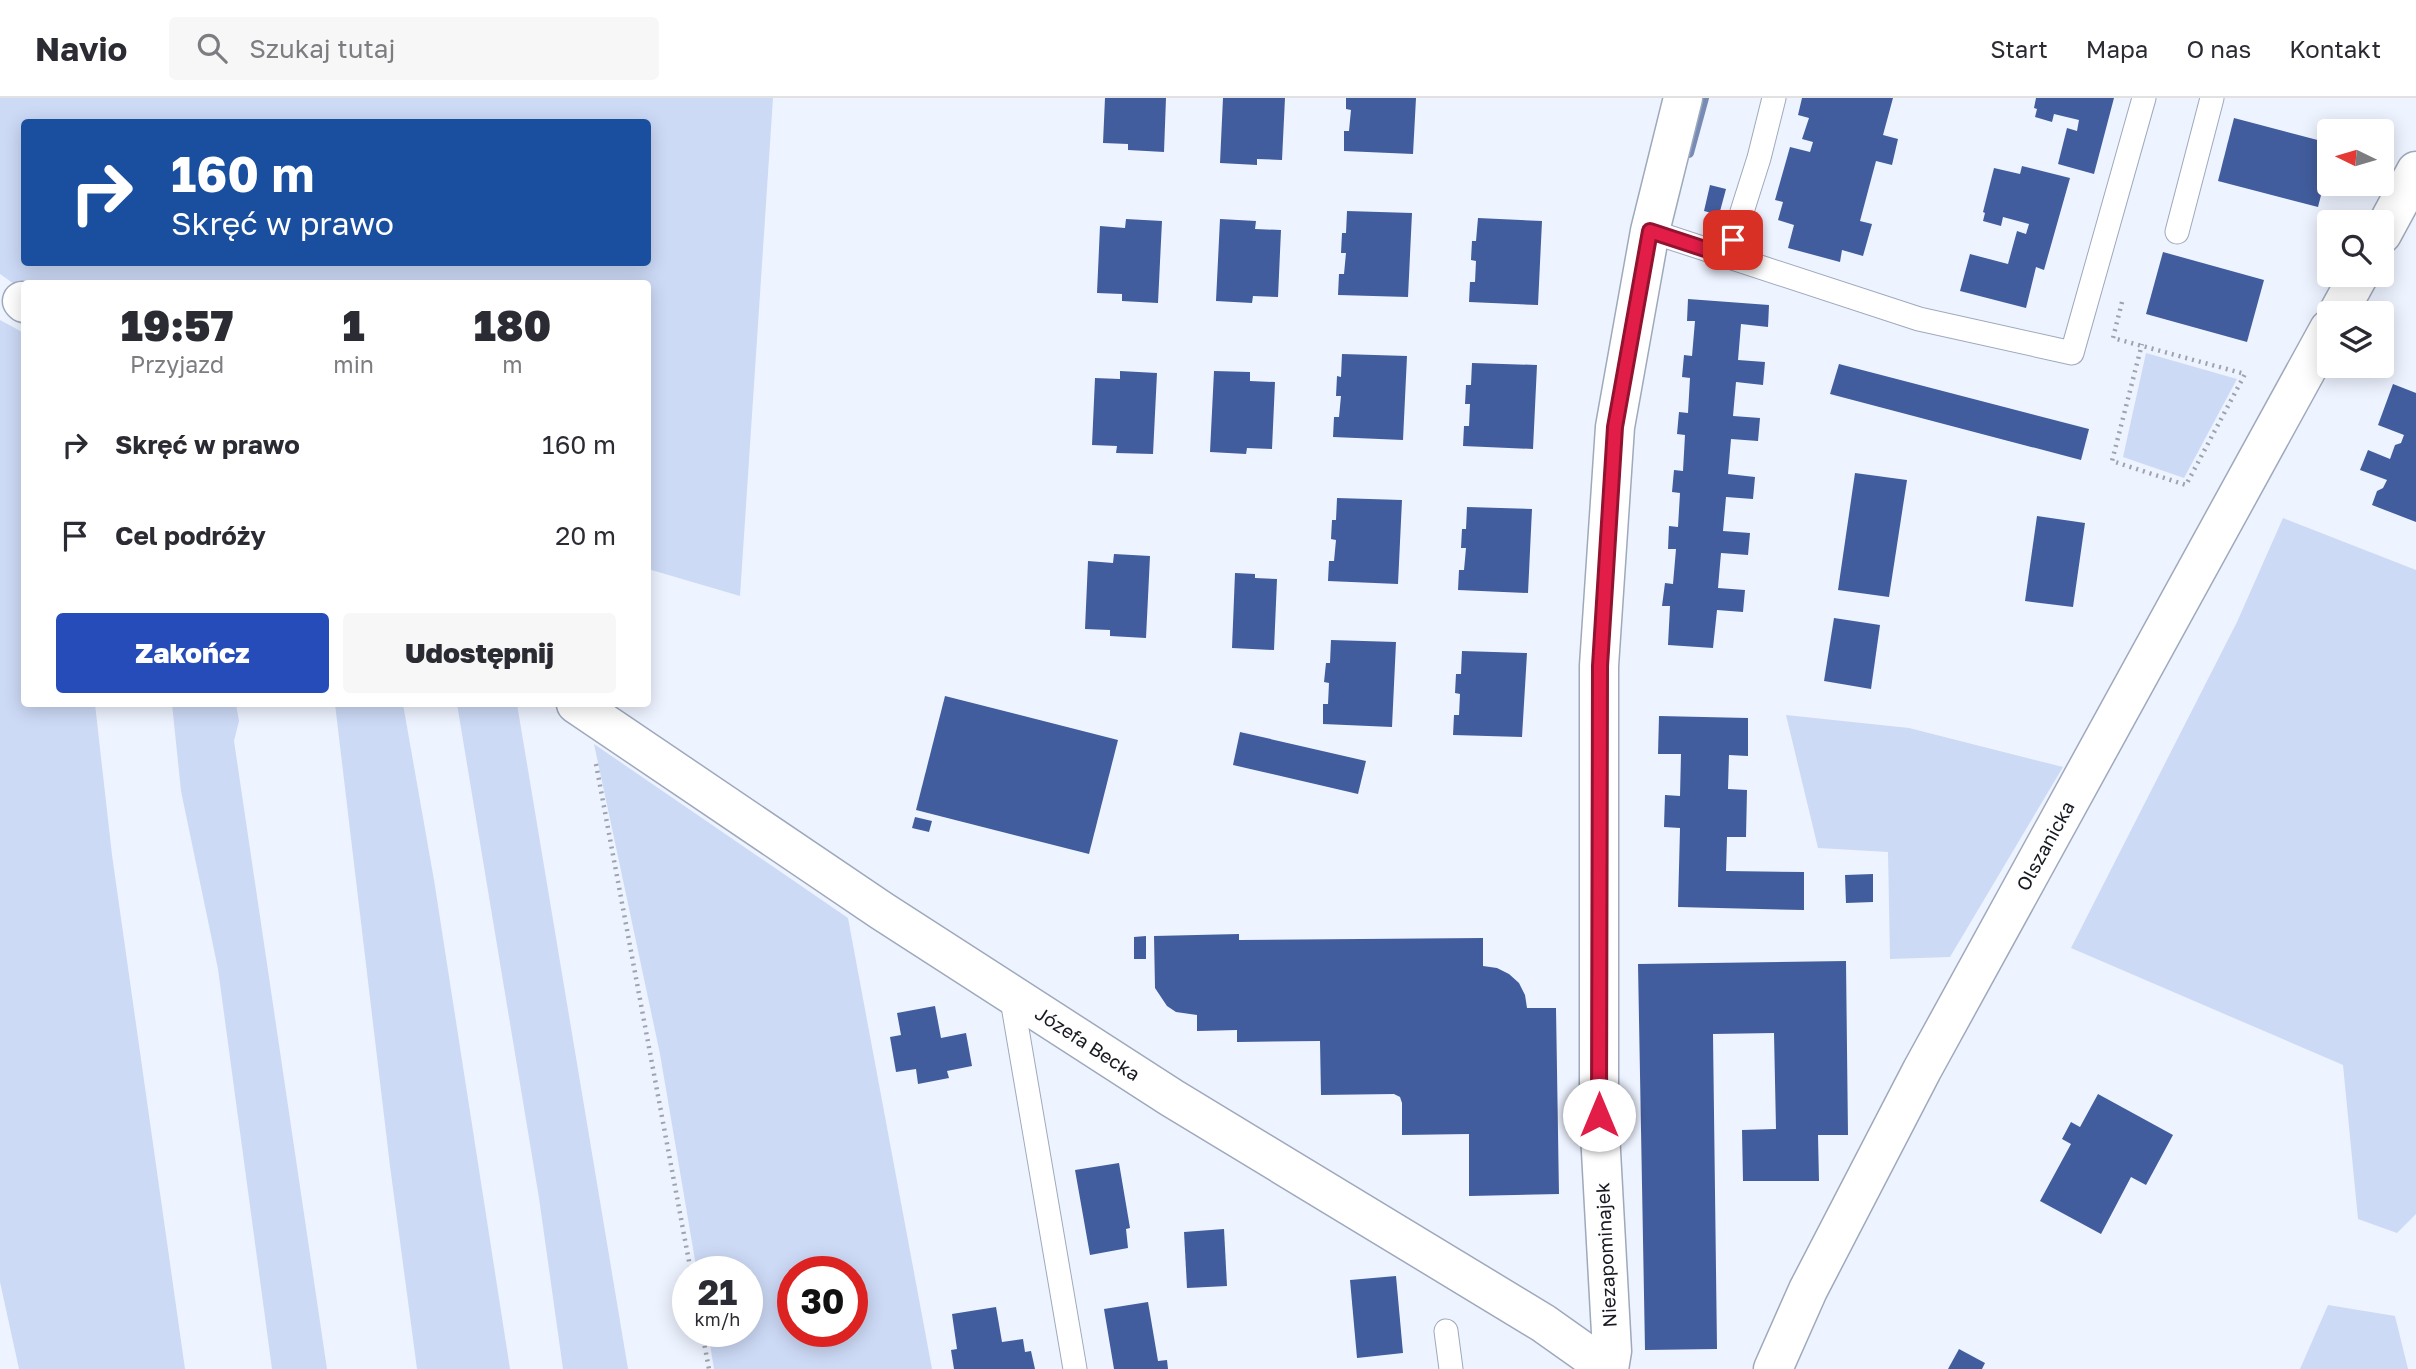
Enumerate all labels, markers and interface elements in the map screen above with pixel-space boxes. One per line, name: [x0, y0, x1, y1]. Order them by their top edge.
search box: [169, 17, 659, 80]
text: Navio: [35, 29, 127, 68]
icon: search: [193, 29, 231, 67]
text: Szukaj tutaj: [249, 33, 396, 64]
text: Start: [1990, 34, 2048, 63]
text: Mapa: [2086, 34, 2148, 63]
text: O nas: [2186, 34, 2251, 63]
text: Kontakt: [2289, 34, 2381, 63]
north arrow: [2317, 119, 2394, 196]
map controls: [2317, 119, 2394, 378]
text: 160 m: [171, 144, 314, 203]
icon: right: [56, 147, 147, 238]
text: Skręć w prawo: [171, 204, 394, 242]
pin: [1703, 210, 1763, 270]
button: search: [2317, 210, 2394, 287]
icon: arrive: [1714, 221, 1752, 259]
text: 19:57: [121, 300, 234, 350]
text: 1: [343, 300, 365, 350]
text: 180: [474, 300, 551, 350]
button: layers: [2317, 301, 2394, 378]
text: Przyjazd: [130, 350, 224, 378]
text: min: [333, 350, 374, 378]
text: m: [502, 350, 523, 378]
icon: right: [56, 426, 94, 464]
text: Skręć w prawo: [115, 429, 300, 460]
text: 160 m: [542, 429, 616, 460]
icon: arrive: [56, 517, 94, 555]
text: Cel podróży: [115, 520, 266, 551]
text: 20 m: [555, 520, 616, 551]
button: Zakończ: [56, 613, 329, 693]
button: Udostępnij: [343, 613, 616, 693]
street label: Olszanicka: [2011, 797, 2079, 895]
street label: Józefa Becka: [1031, 1001, 1144, 1085]
position arrow: [1562, 1078, 1636, 1152]
street label: Niezapominajek: [1590, 1182, 1621, 1328]
speed limit sign: 30: [777, 1256, 868, 1347]
text: 21: [698, 1271, 737, 1313]
text: km/h: [695, 1308, 740, 1330]

